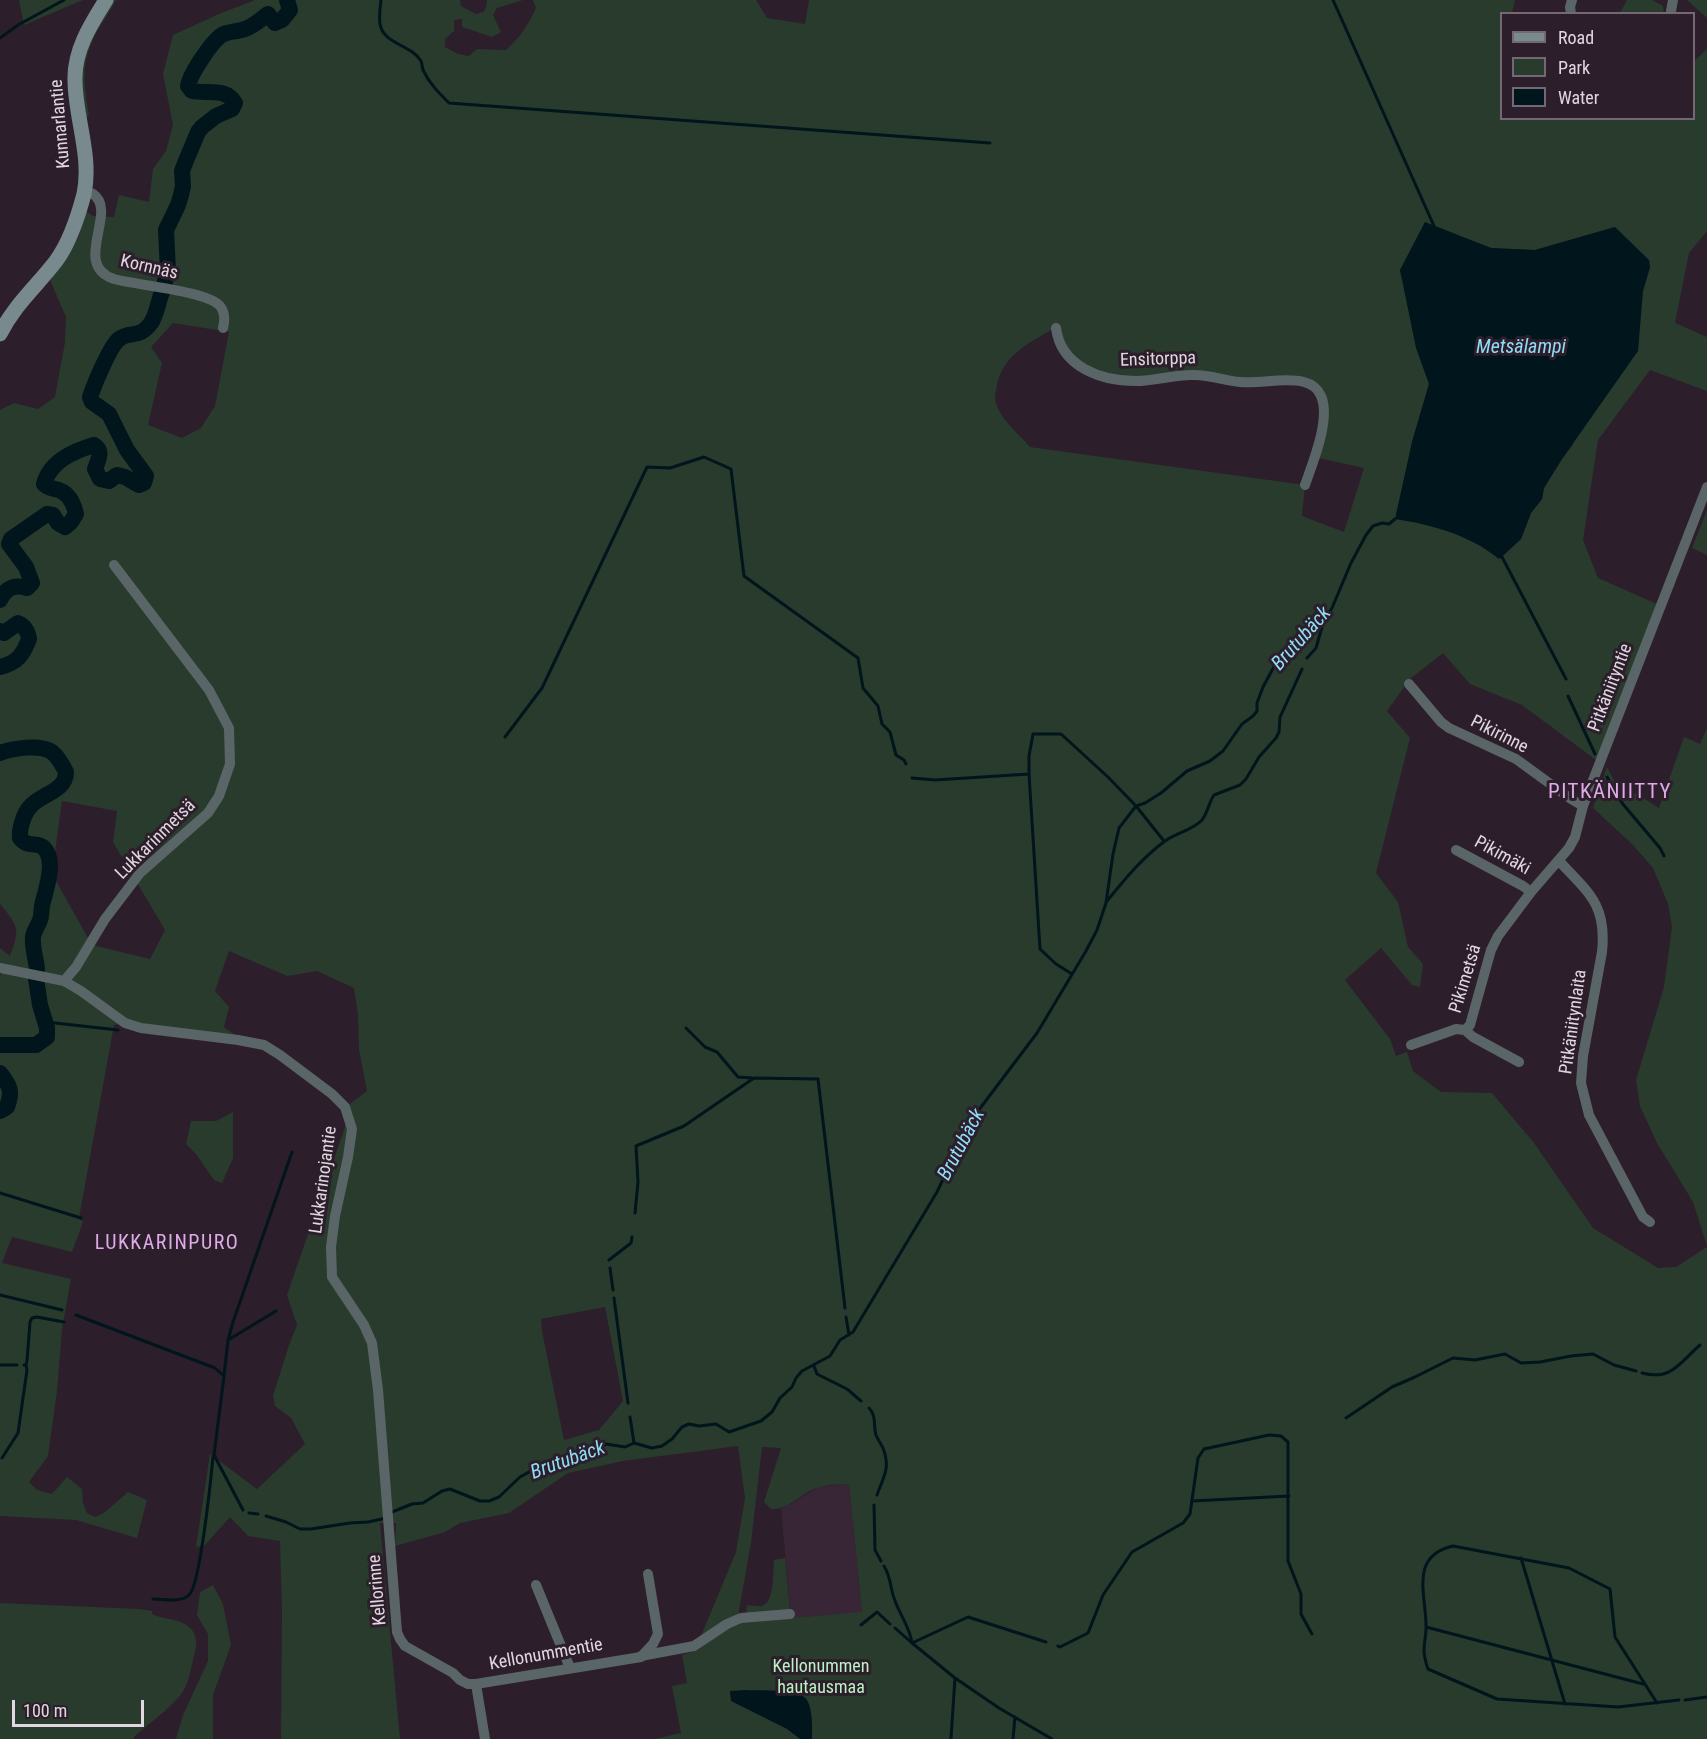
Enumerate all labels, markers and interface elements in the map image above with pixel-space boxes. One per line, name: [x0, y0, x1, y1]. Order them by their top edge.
legend: [1500, 12, 1695, 120]
text: Road: [1558, 27, 1594, 48]
text: Park: [1558, 57, 1590, 78]
street label: Kunnarlantie: [46, 79, 76, 169]
text: Water: [1558, 87, 1599, 108]
street label: Kornnäs: [118, 251, 180, 285]
water label: Metsälampi: [1476, 336, 1566, 360]
street label: Ensitorppa: [1120, 348, 1196, 372]
water label: Brutubäck: [1267, 602, 1337, 676]
street label: Pitkäniityntie: [1584, 641, 1638, 735]
street label: Pikirinne: [1467, 711, 1531, 759]
district label: PITKÄNIITTY: [1548, 780, 1672, 806]
street label: Lukkarinmetsä: [112, 796, 200, 884]
street label: Pikimäki: [1470, 832, 1534, 880]
street label: Pikimetsä: [1445, 942, 1487, 1016]
street label: Pitkäniitynlaita: [1556, 968, 1592, 1076]
water label: Brutubäck: [933, 1105, 991, 1185]
street label: Lukkarinojantie: [306, 1125, 342, 1235]
district label: LUKKARINPURO: [95, 1232, 239, 1256]
water label: Brutubäck: [527, 1436, 609, 1486]
street label: Kellorinne: [364, 1554, 392, 1626]
street label: Kellonummentie: [488, 1634, 604, 1676]
park label: Kellonummen hautausmaa: [772, 1656, 870, 1698]
scale bar: [15, 1688, 147, 1726]
text: 100 m: [23, 1700, 67, 1721]

